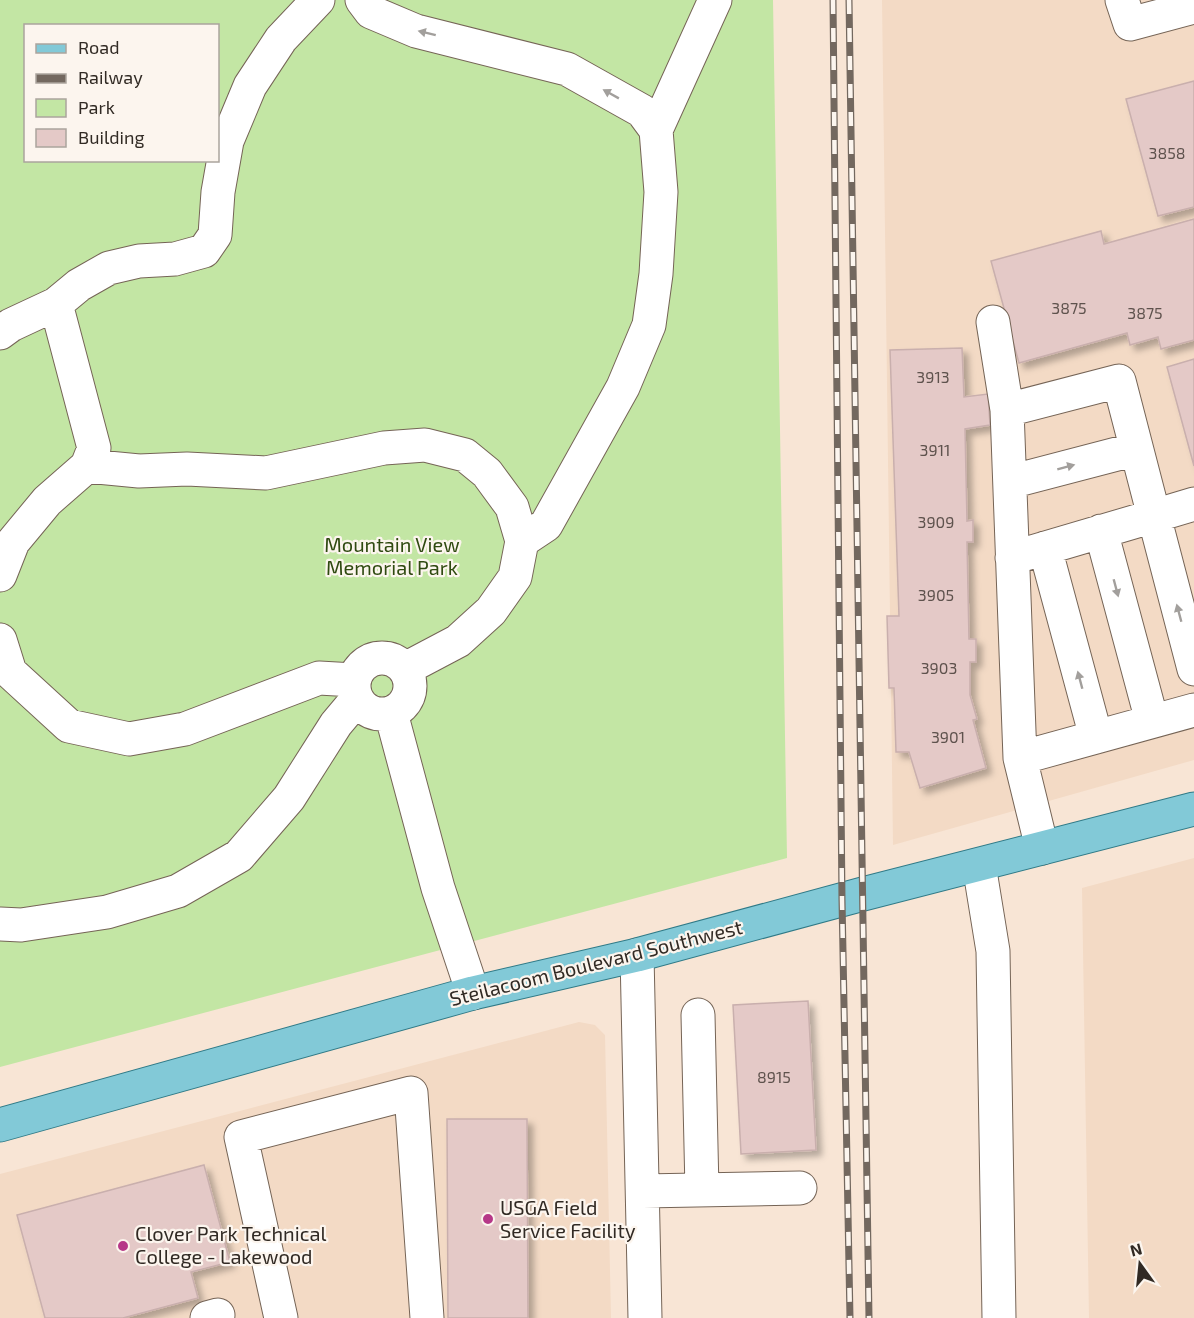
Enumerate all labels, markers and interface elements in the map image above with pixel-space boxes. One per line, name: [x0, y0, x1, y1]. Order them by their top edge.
legend: [24, 24, 219, 162]
one-way arrow: [418, 28, 437, 38]
text: Road: [78, 36, 119, 58]
text: Railway: [78, 66, 143, 88]
one-way arrow: [603, 89, 620, 99]
text: Park: [78, 96, 115, 118]
text: Building: [78, 126, 145, 148]
house number: 3858: [1149, 143, 1185, 162]
house number: 3875: [1051, 298, 1087, 317]
house number: 3875: [1127, 303, 1163, 322]
house number: 3913: [916, 367, 950, 386]
house number: 3911: [920, 440, 950, 459]
one-way arrow: [1057, 462, 1075, 472]
house number: 3909: [918, 512, 954, 531]
park label: Mountain View Memorial Park: [324, 532, 460, 579]
one-way arrow: [1112, 579, 1121, 597]
house number: 3905: [918, 585, 954, 604]
one-way arrow: [1174, 604, 1184, 622]
house number: 3903: [921, 658, 957, 677]
one-way arrow: [1075, 671, 1085, 690]
house number: 3901: [931, 727, 965, 746]
street label: Steilacoom Boulevard Southwest: [447, 914, 745, 1010]
house number: 8915: [757, 1067, 791, 1086]
place label: USGA Field Service Facility: [500, 1195, 636, 1242]
marker: USGA Field Service Facility: [481, 1212, 495, 1226]
place label: Clover Park Technical College - Lakewood: [135, 1221, 326, 1268]
north arrow: [1110, 1234, 1170, 1294]
text: N: [1128, 1238, 1144, 1260]
marker: Clover Park Technical College - Lakewood: [116, 1239, 130, 1253]

